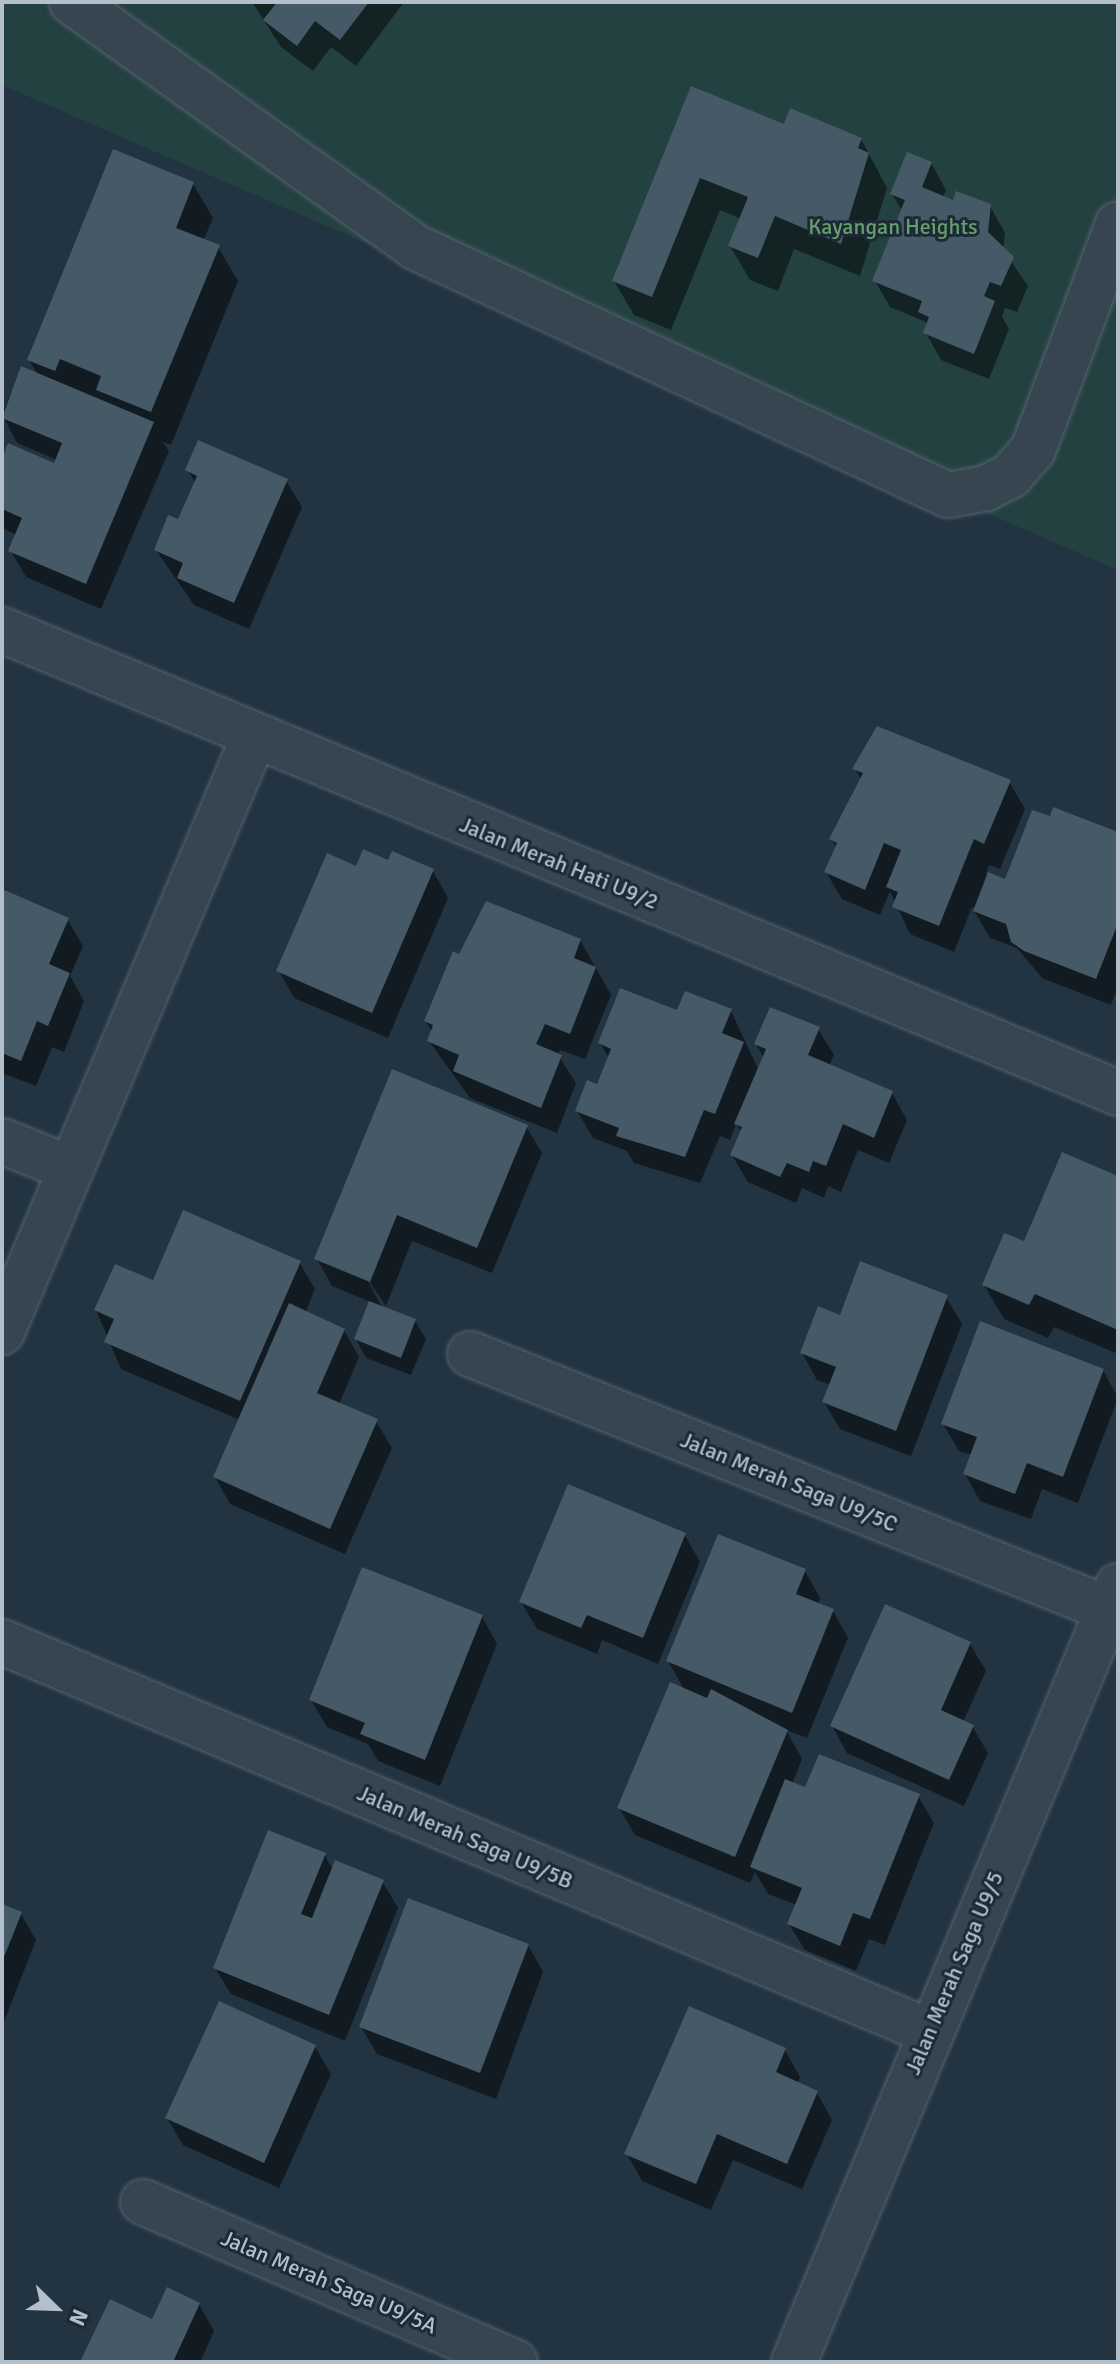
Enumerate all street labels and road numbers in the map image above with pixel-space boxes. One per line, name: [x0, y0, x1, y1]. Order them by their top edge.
street label: Jalan Merah Hati U9/2: [456, 811, 662, 915]
street label: Jalan Merah Saga U9/5C: [677, 1426, 901, 1538]
street label: Jalan Merah Saga U9/5B: [353, 1780, 577, 1894]
street label: Jalan Merah Saga U9/5: [899, 1867, 1009, 2079]
street label: Jalan Merah Saga U9/5A: [217, 2225, 441, 2339]

